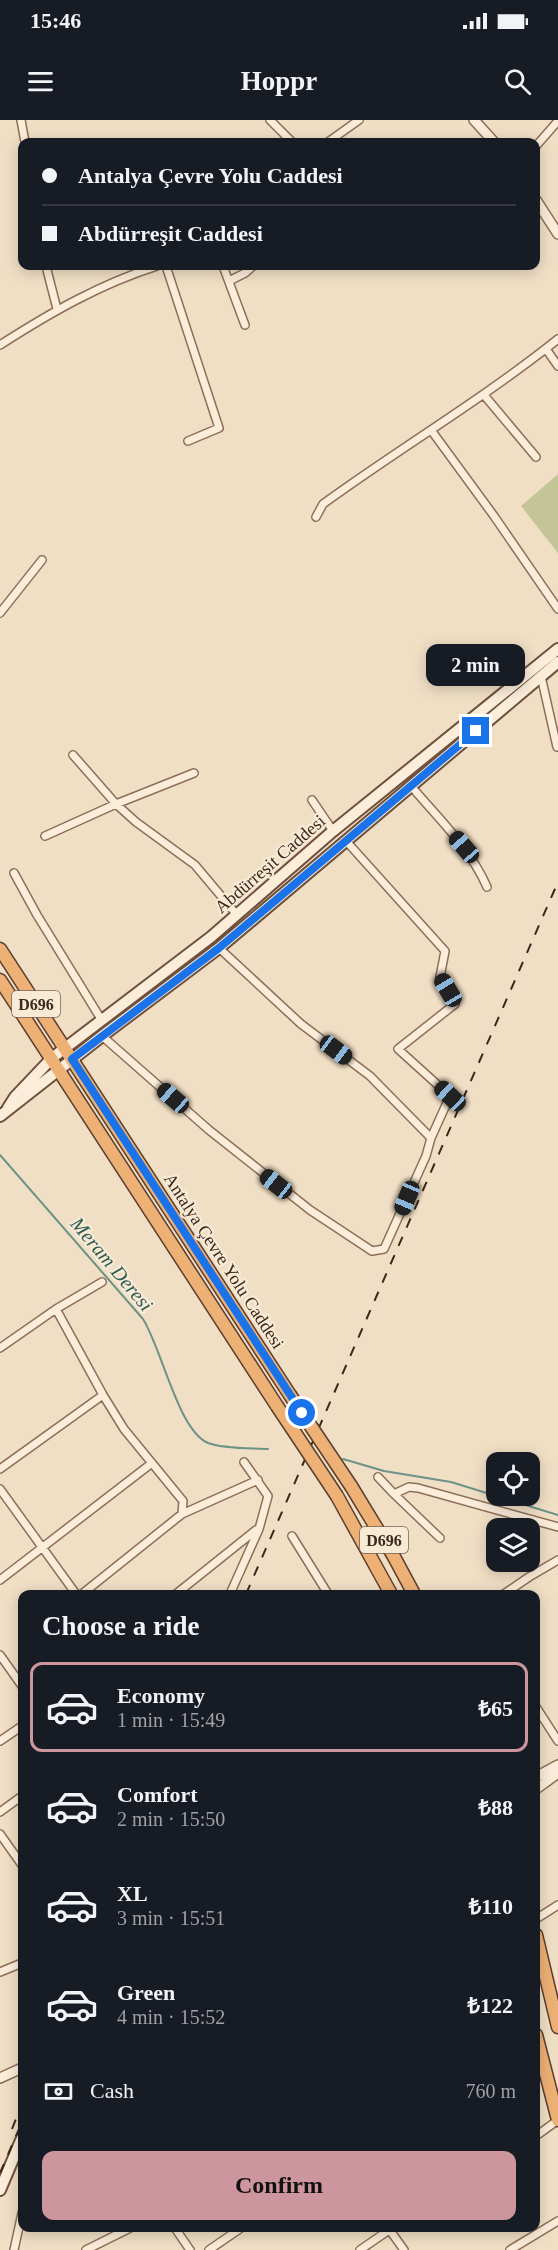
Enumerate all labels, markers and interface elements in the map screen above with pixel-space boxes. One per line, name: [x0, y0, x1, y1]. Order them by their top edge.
text: 15:46: [30, 8, 81, 33]
icon: menu: [24, 65, 57, 98]
icon: search: [501, 65, 534, 98]
text: Hoppr: [241, 66, 317, 96]
text: Antalya Çevre Yolu Caddesi: [78, 163, 343, 188]
text: Abdürreşit Caddesi: [78, 221, 263, 246]
callout: 2 min: [426, 644, 526, 686]
text: 2 min: [451, 654, 500, 676]
route end: [462, 717, 489, 744]
street label: Abdürreşit Caddesi: [211, 811, 329, 917]
car: [445, 828, 483, 866]
car: [431, 970, 465, 1010]
road number: D696: [12, 991, 60, 1017]
car: [316, 1032, 356, 1068]
car: [431, 1077, 469, 1115]
car: [154, 1079, 192, 1117]
car: [256, 1166, 296, 1202]
street label: Antalya Çevre Yolu Caddesi: [160, 1170, 288, 1352]
car: [392, 1178, 422, 1218]
water label: Meram Deresi: [66, 1212, 157, 1315]
route start: [288, 1399, 315, 1426]
map controls: [486, 1452, 540, 1572]
button: locate: [486, 1452, 540, 1506]
button: layers: [486, 1518, 540, 1572]
road number: D696: [360, 1527, 408, 1553]
text: Choose a ride: [42, 1611, 200, 1641]
icon: car: [45, 1680, 99, 1734]
text: Economy: [117, 1683, 205, 1708]
text: ₺65: [478, 1696, 513, 1721]
text: 1 min · 15:49: [117, 1709, 225, 1731]
icon: car: [45, 1779, 99, 1833]
text: Comfort: [117, 1782, 198, 1807]
text: ₺88: [478, 1795, 513, 1820]
text: 2 min · 15:50: [117, 1808, 225, 1830]
icon: car: [45, 1878, 99, 1932]
text: XL: [117, 1881, 148, 1906]
text: ₺110: [469, 1894, 513, 1919]
text: 3 min · 15:51: [117, 1907, 225, 1929]
icon: car: [45, 1977, 99, 2031]
text: Green: [117, 1980, 175, 2005]
text: ₺122: [467, 1993, 513, 2018]
text: 4 min · 15:52: [117, 2006, 225, 2028]
icon: cash: [42, 2075, 75, 2108]
text: Cash: [90, 2078, 134, 2103]
text: 760 m: [465, 2080, 516, 2102]
button: Confirm: [42, 2151, 516, 2220]

